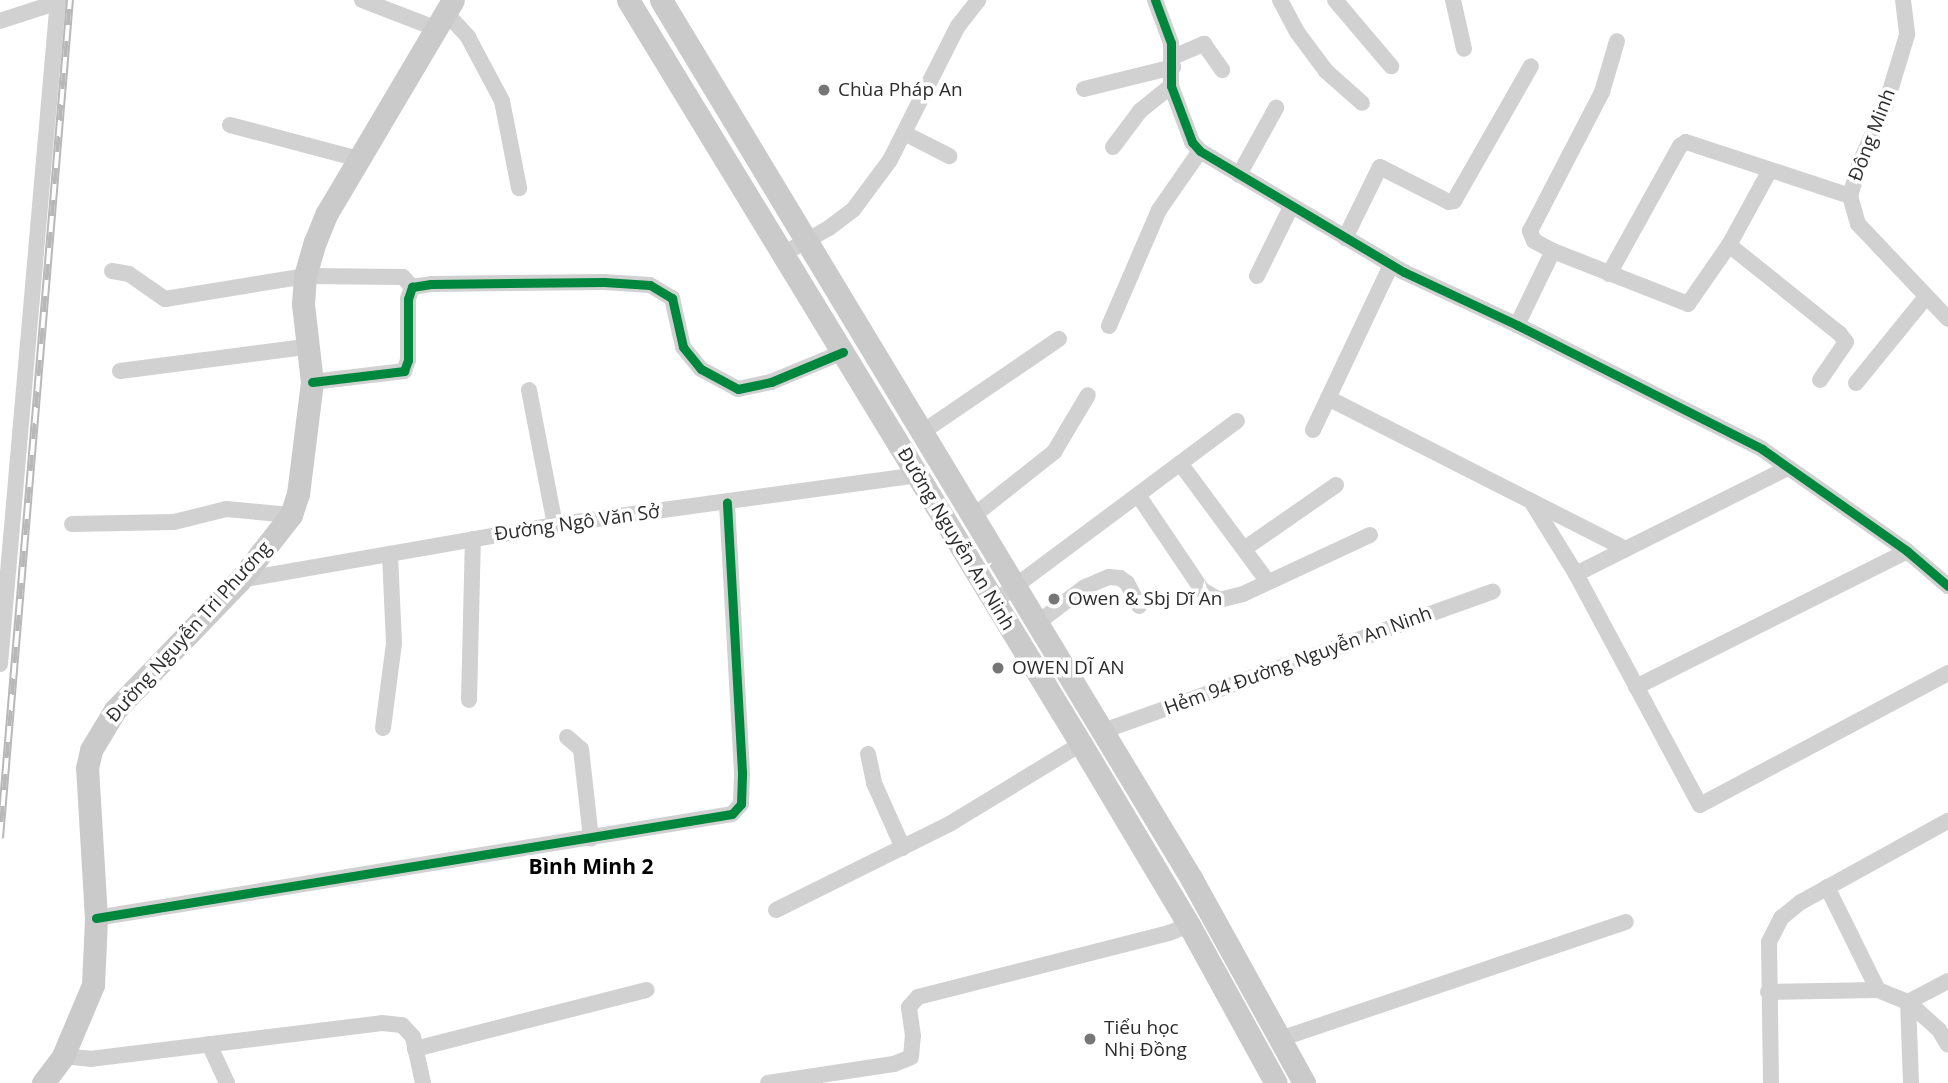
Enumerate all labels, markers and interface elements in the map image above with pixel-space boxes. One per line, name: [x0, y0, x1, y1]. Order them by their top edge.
place label: Chùa Pháp An: [838, 79, 963, 101]
marker: Chùa Pháp An: [816, 82, 832, 98]
street label: Đông Minh: [1844, 85, 1900, 185]
street label: Đường Nguyễn An Ninh: [892, 444, 1020, 634]
street label: Đường Ngô Văn Sở: [493, 500, 661, 546]
street label: Đường Nguyễn Tri Phương: [102, 537, 276, 727]
place label: Owen & Sbj Dĩ An: [1068, 588, 1222, 610]
marker: Owen & Sbj Dĩ An: [1046, 591, 1062, 607]
street label: Hẻm 94 Đường Nguyễn An Ninh: [1161, 602, 1435, 720]
place label: OWEN DĨ AN: [1012, 657, 1124, 679]
marker: OWEN DĨ AN: [990, 660, 1006, 676]
district label: Bình Minh 2: [529, 853, 653, 879]
place label: Tiểu học Nhị Đồng: [1104, 1017, 1187, 1061]
marker: Tiểu học Nhị Đồng: [1082, 1031, 1098, 1047]

